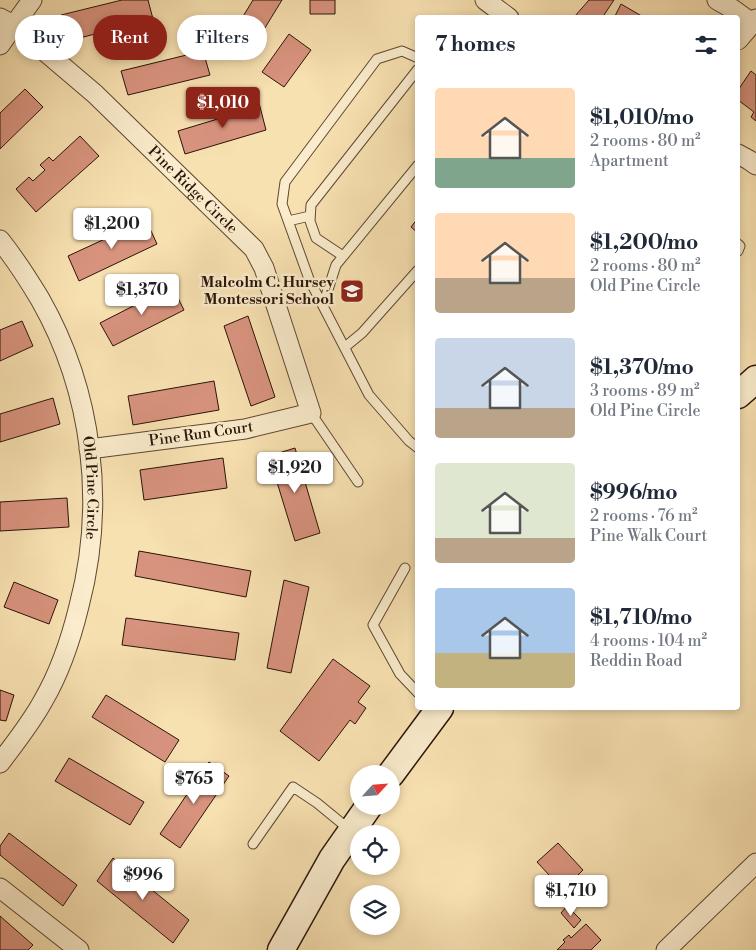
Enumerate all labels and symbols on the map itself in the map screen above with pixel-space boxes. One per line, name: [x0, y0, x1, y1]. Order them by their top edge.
pin: $1,010: [182, 86, 264, 129]
street label: Pine Ridge Circle: [144, 142, 242, 238]
pin: $1,200: [71, 208, 153, 250]
place label: Malcolm C. Hursey Montessori School: [201, 273, 334, 309]
pin: $1,370: [101, 274, 183, 316]
school or university icon: Malcolm C. Hursey Montessori School: [339, 278, 365, 304]
street label: Pine Run Court: [148, 417, 255, 451]
street label: Old Pine Circle: [78, 435, 102, 540]
pin: $1,920: [254, 452, 336, 494]
pin: $765: [164, 762, 224, 805]
north arrow: [350, 765, 400, 815]
pin: $996: [113, 858, 173, 901]
pin: $1,710: [530, 874, 612, 917]

